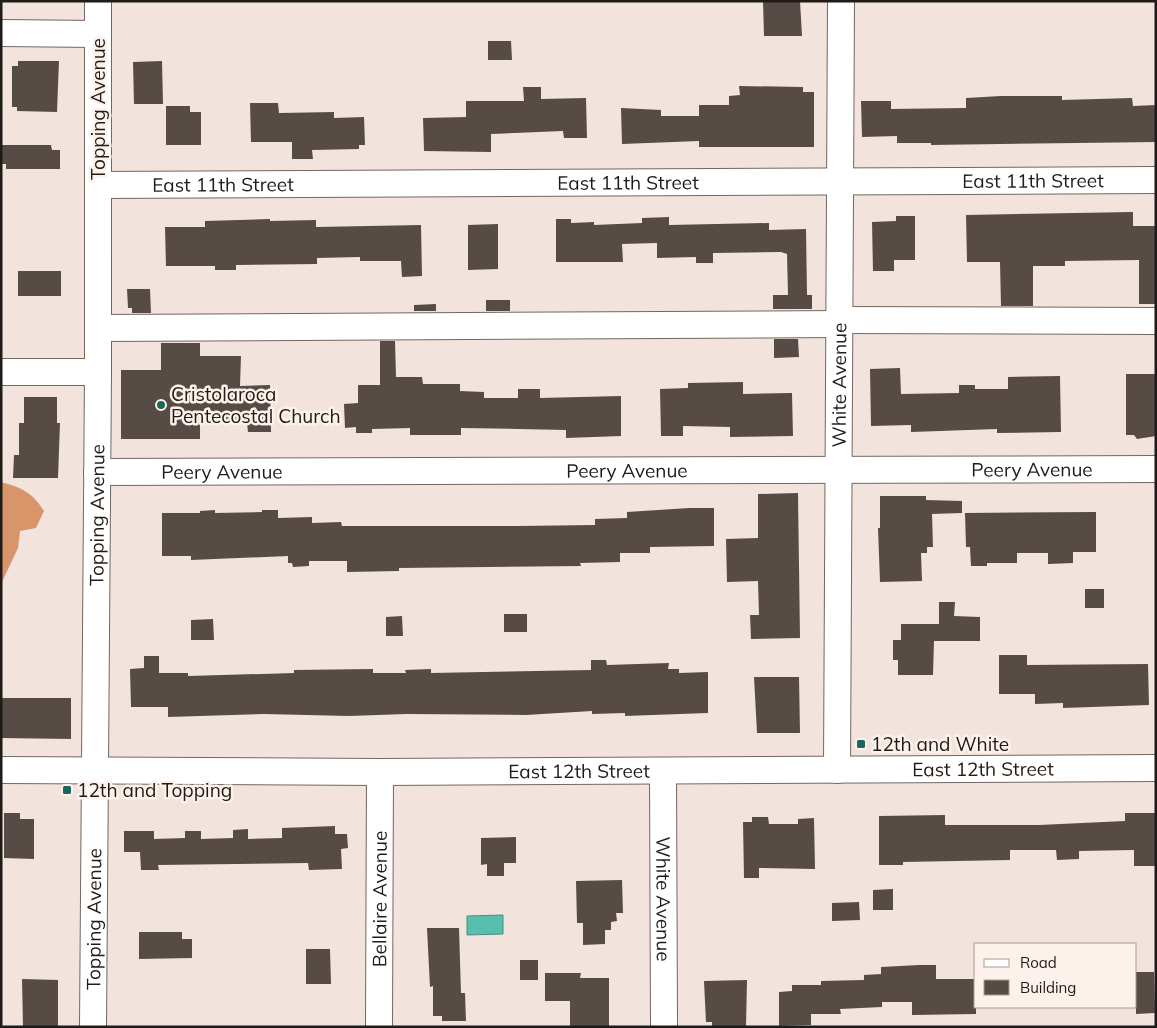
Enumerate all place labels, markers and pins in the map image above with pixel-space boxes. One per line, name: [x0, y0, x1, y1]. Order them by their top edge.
place label: Cristolaroca Pentecostal Church: [171, 382, 341, 428]
marker: Cristolaroca Pentecostal Church: [155, 399, 167, 411]
place label: 12th and White: [871, 732, 1009, 756]
marker: 12th and White: [855, 738, 867, 750]
place label: 12th and Topping: [77, 778, 232, 802]
marker: 12th and Topping: [61, 784, 73, 796]

